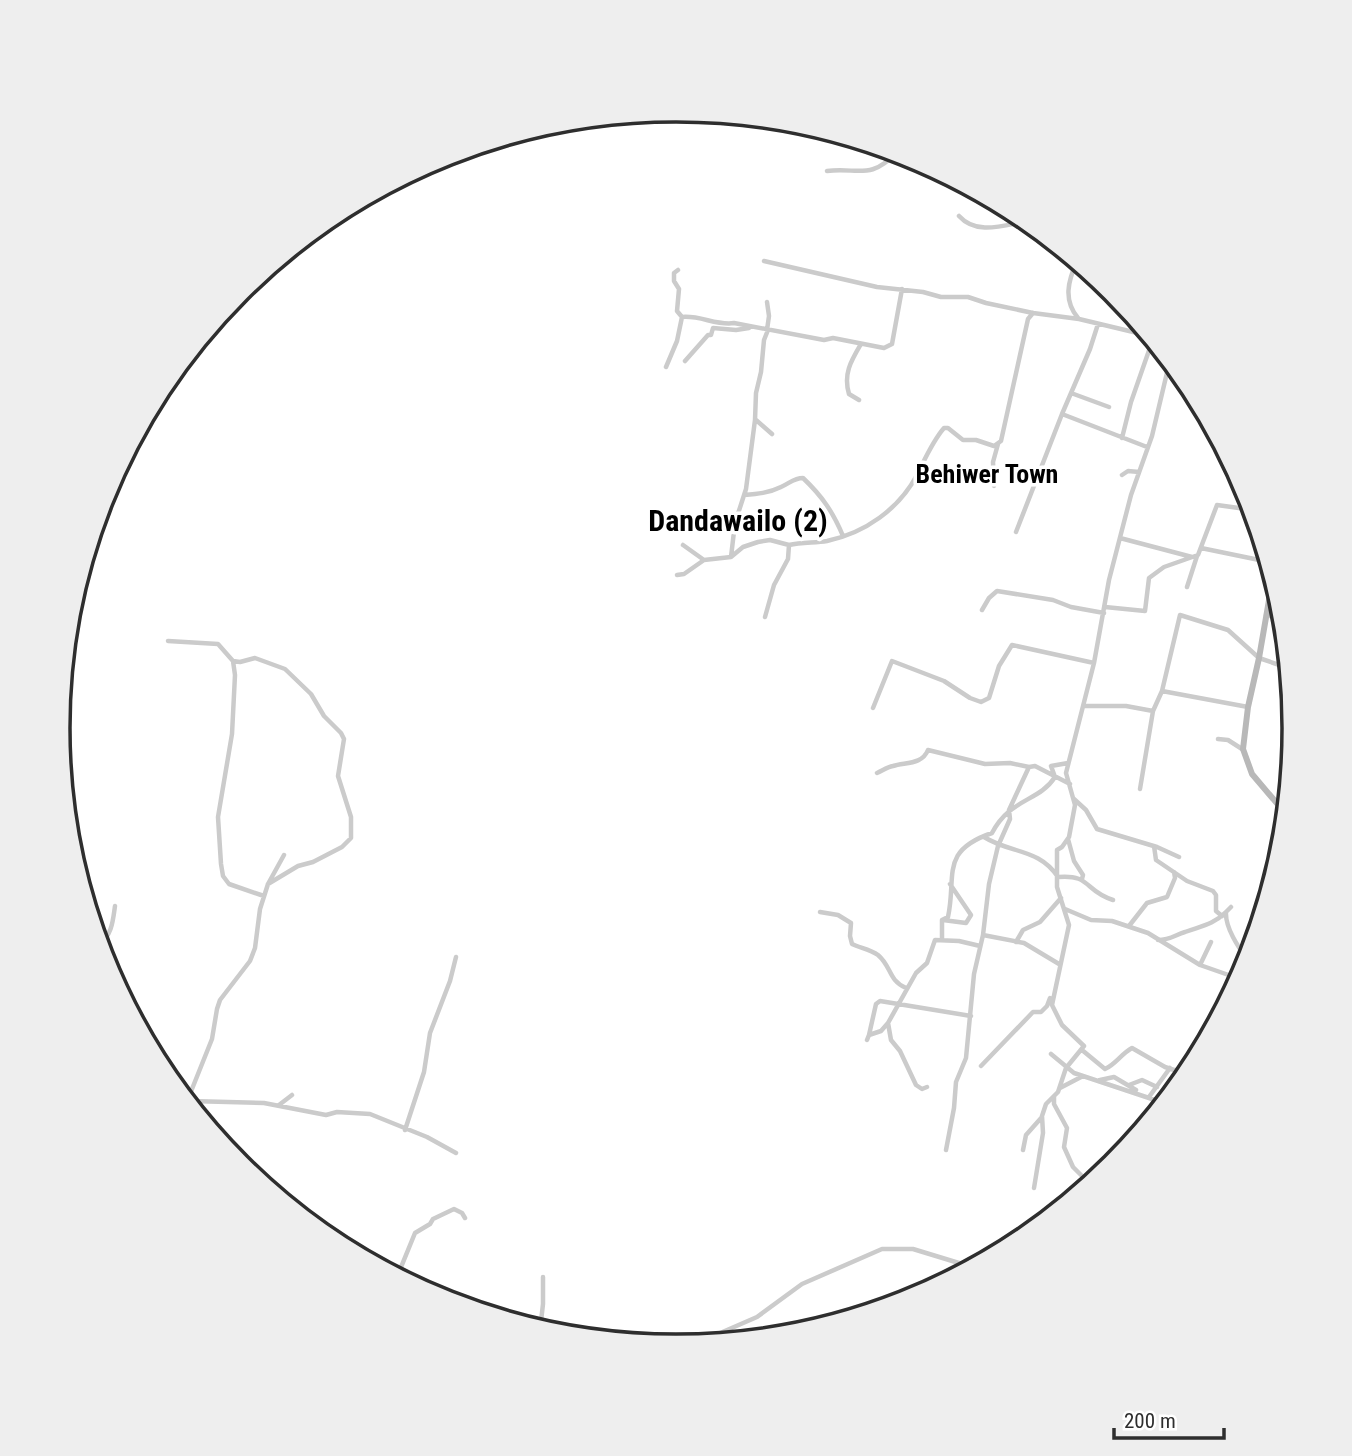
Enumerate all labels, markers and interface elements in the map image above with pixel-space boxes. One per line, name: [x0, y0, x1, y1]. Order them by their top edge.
district label: Behiwer Town: [916, 459, 1058, 489]
district label: Dandawailo (2): [648, 503, 828, 538]
scale bar: [1114, 1396, 1224, 1440]
text: 200 m: [1124, 1409, 1176, 1433]

